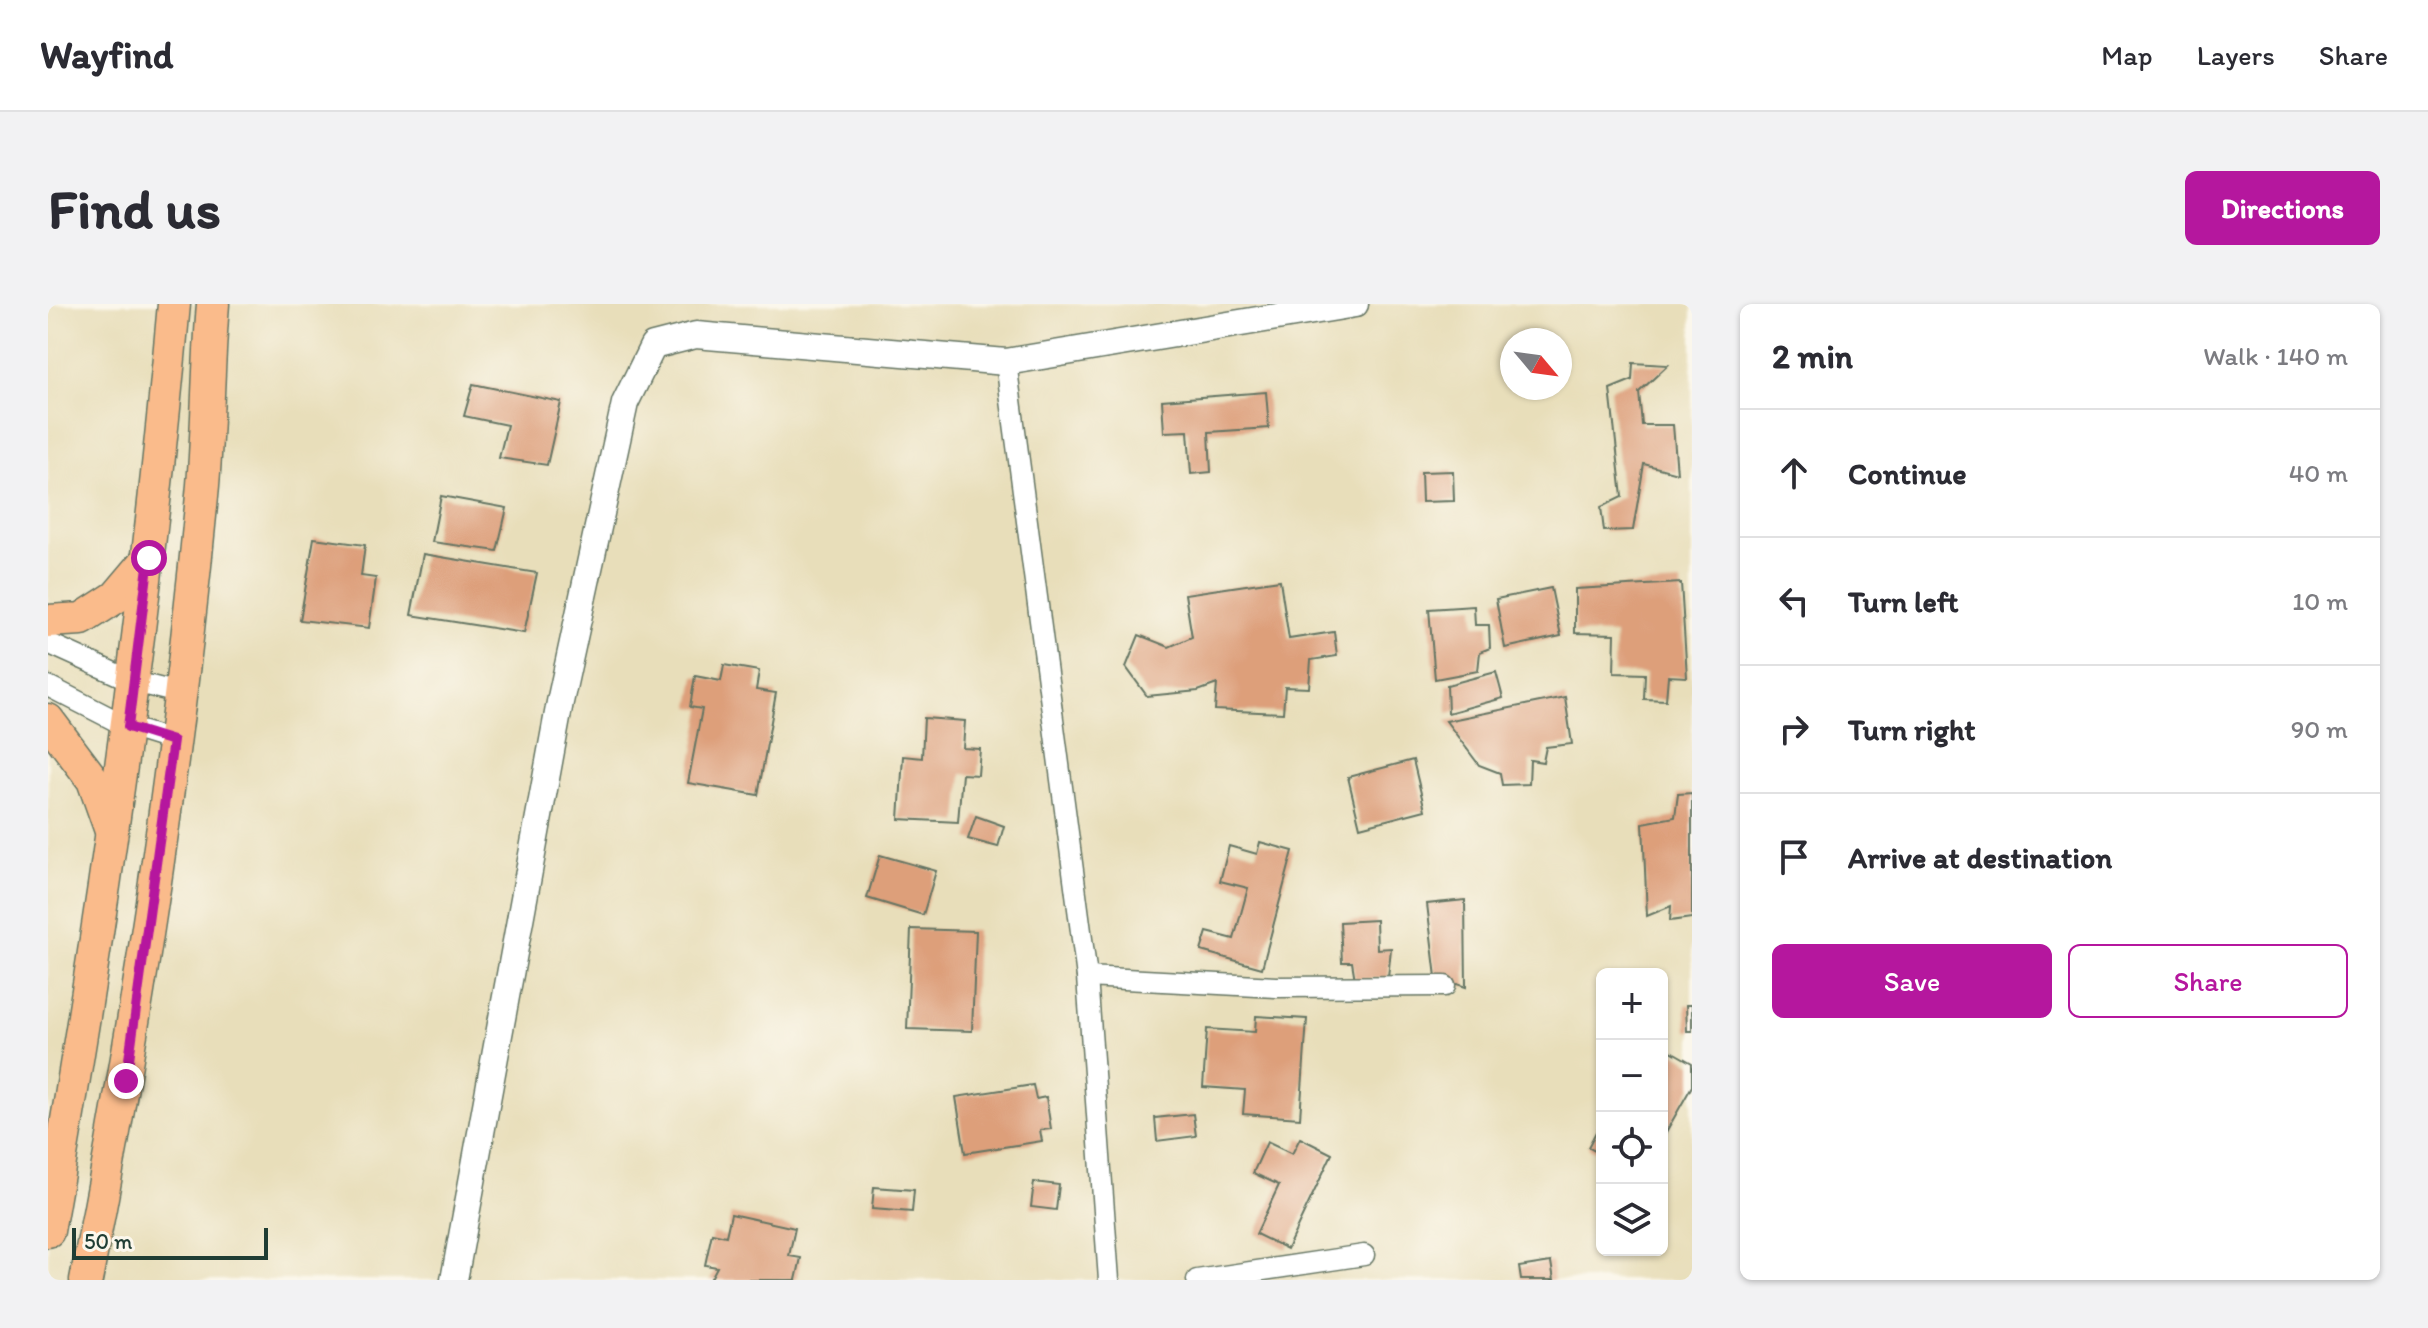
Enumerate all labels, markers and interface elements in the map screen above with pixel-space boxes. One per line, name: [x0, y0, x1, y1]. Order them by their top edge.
text: Wayfind: [40, 32, 173, 78]
text: Map: [2101, 38, 2153, 72]
text: Layers: [2197, 38, 2275, 72]
text: Share: [2319, 38, 2388, 72]
button: Directions: [2185, 171, 2380, 245]
text: Find us: [48, 175, 221, 242]
north arrow: [1500, 328, 1572, 400]
text: 2 min: [1772, 336, 1853, 377]
text: Walk · 140 m: [2203, 340, 2348, 372]
icon: ahead: [1772, 451, 1816, 495]
text: Continue: [1848, 455, 1967, 492]
text: 40 m: [2289, 457, 2348, 489]
route start: [131, 540, 167, 576]
icon: left: [1772, 579, 1816, 623]
text: Turn left: [1848, 583, 1959, 620]
text: 10 m: [2292, 585, 2348, 617]
icon: right: [1772, 707, 1816, 751]
text: Turn right: [1848, 711, 1976, 748]
text: 90 m: [2291, 713, 2348, 745]
icon: arrive: [1772, 835, 1816, 879]
text: Arrive at destination: [1848, 839, 2112, 876]
button: Save: [1772, 944, 2052, 1018]
button: Share: [2068, 944, 2348, 1018]
map controls: [1596, 968, 1668, 1256]
button: +: [1596, 968, 1668, 1040]
button: −: [1596, 1040, 1668, 1112]
route end: [108, 1063, 144, 1099]
button: locate: [1596, 1112, 1668, 1184]
button: layers: [1596, 1184, 1668, 1256]
scale bar: [72, 1224, 268, 1260]
text: 50 m: [84, 1228, 133, 1255]

